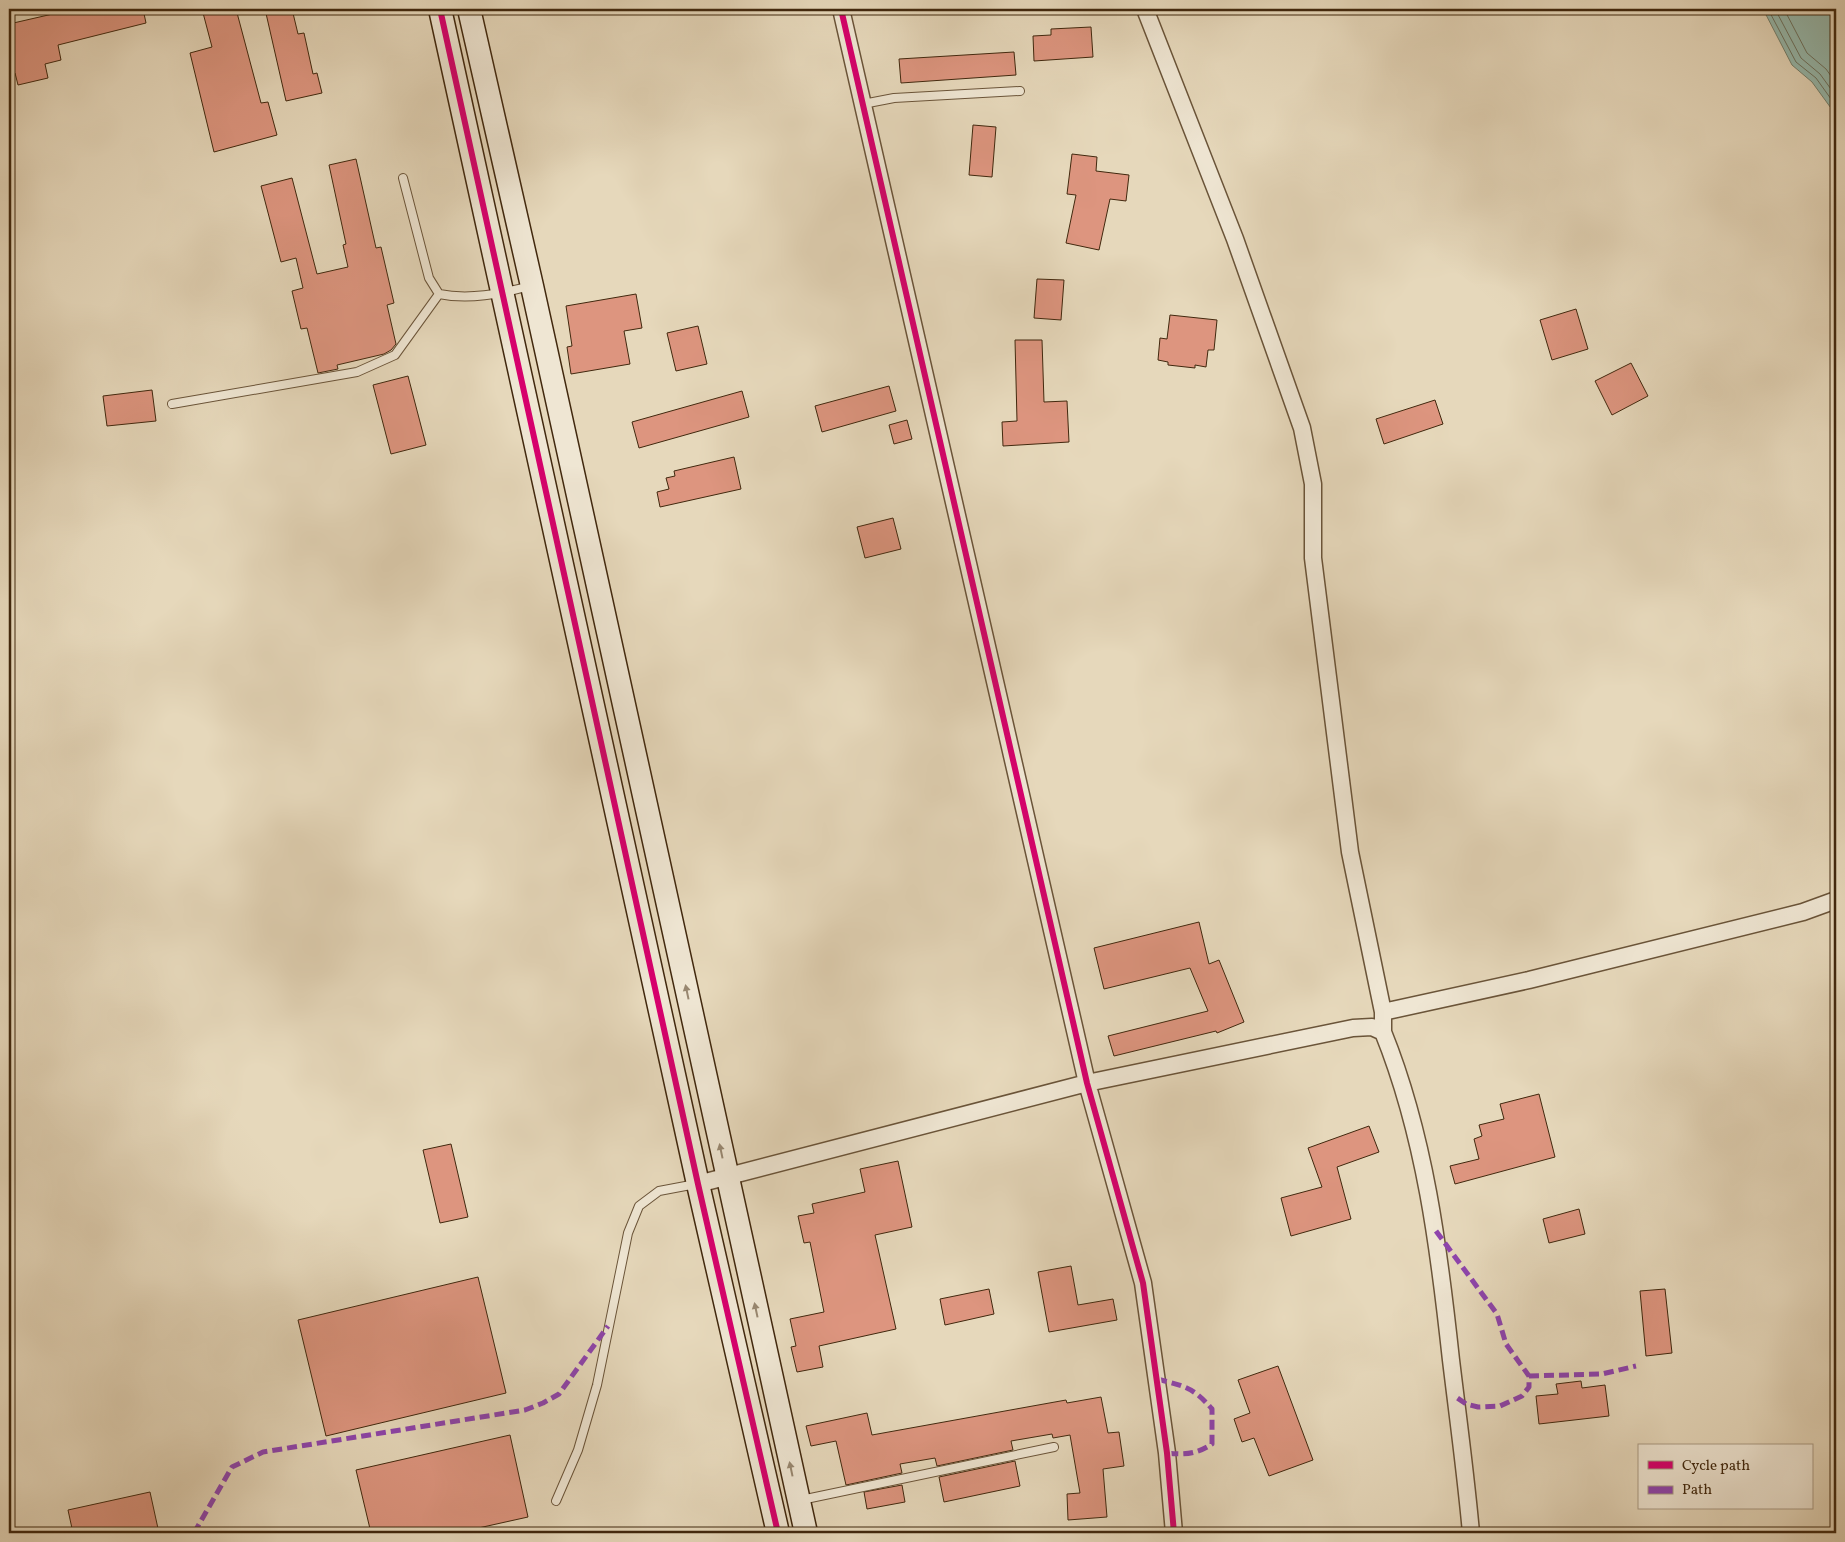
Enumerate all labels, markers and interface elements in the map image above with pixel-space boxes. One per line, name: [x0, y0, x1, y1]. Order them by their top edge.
one-way arrow: [683, 985, 691, 1000]
one-way arrow: [717, 1143, 725, 1159]
one-way arrow: [752, 1302, 760, 1317]
legend: [1638, 1444, 1812, 1510]
text: Cycle path: [1682, 1456, 1750, 1477]
one-way arrow: [787, 1461, 795, 1476]
text: Path: [1682, 1480, 1712, 1501]

